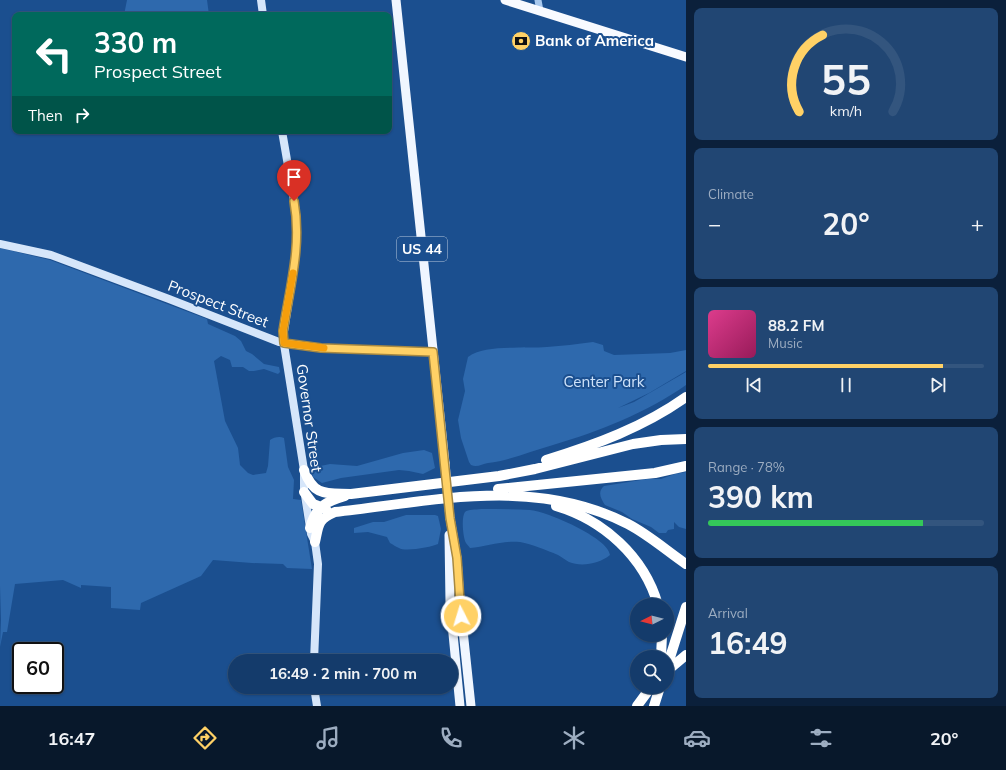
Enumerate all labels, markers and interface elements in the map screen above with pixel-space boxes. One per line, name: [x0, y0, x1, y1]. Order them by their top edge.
text: 330 m: [94, 25, 177, 60]
icon: left: [28, 28, 80, 80]
bank icon: Bank of America: [510, 30, 532, 52]
place label: Bank of America: [535, 31, 654, 50]
text: 55: [821, 53, 871, 105]
text: Prospect Street: [94, 60, 221, 83]
text: km/h: [830, 101, 862, 119]
icon: right: [71, 104, 93, 126]
text: Then: [28, 106, 63, 125]
pin: [277, 160, 311, 201]
icon: arrive: [283, 166, 305, 188]
text: Climate: [708, 186, 754, 202]
text: 20°: [822, 205, 870, 243]
text: −: [708, 210, 721, 238]
text: +: [971, 210, 984, 238]
road number: US 44: [397, 237, 447, 261]
street label: Prospect Street: [165, 276, 271, 331]
text: 88.2 FM: [768, 316, 824, 335]
text: Music: [768, 335, 803, 351]
street label: Governor Street: [292, 363, 326, 473]
park label: Center Park: [564, 372, 645, 391]
icon: previous: [743, 374, 765, 396]
icon: pause: [835, 374, 857, 396]
icon: next: [927, 374, 949, 396]
text: Range · 78%: [708, 459, 785, 475]
text: 390 km: [708, 478, 814, 516]
position arrow: [440, 595, 482, 637]
north arrow: [630, 598, 674, 642]
map controls: [630, 598, 674, 694]
text: Arrival: [708, 605, 748, 621]
text: 16:49: [708, 624, 787, 662]
speed limit sign: 60: [12, 642, 64, 694]
button: search: [630, 650, 674, 694]
text: 16:49 · 2 min · 700 m: [269, 664, 417, 683]
icon: directions: [191, 724, 219, 752]
icon: music: [314, 724, 342, 752]
icon: phone: [437, 724, 465, 752]
icon: climate: [560, 724, 588, 752]
icon: car: [683, 724, 711, 752]
icon: filters: [807, 724, 835, 752]
text: 16:47: [48, 727, 95, 750]
text: 20°: [930, 727, 958, 750]

